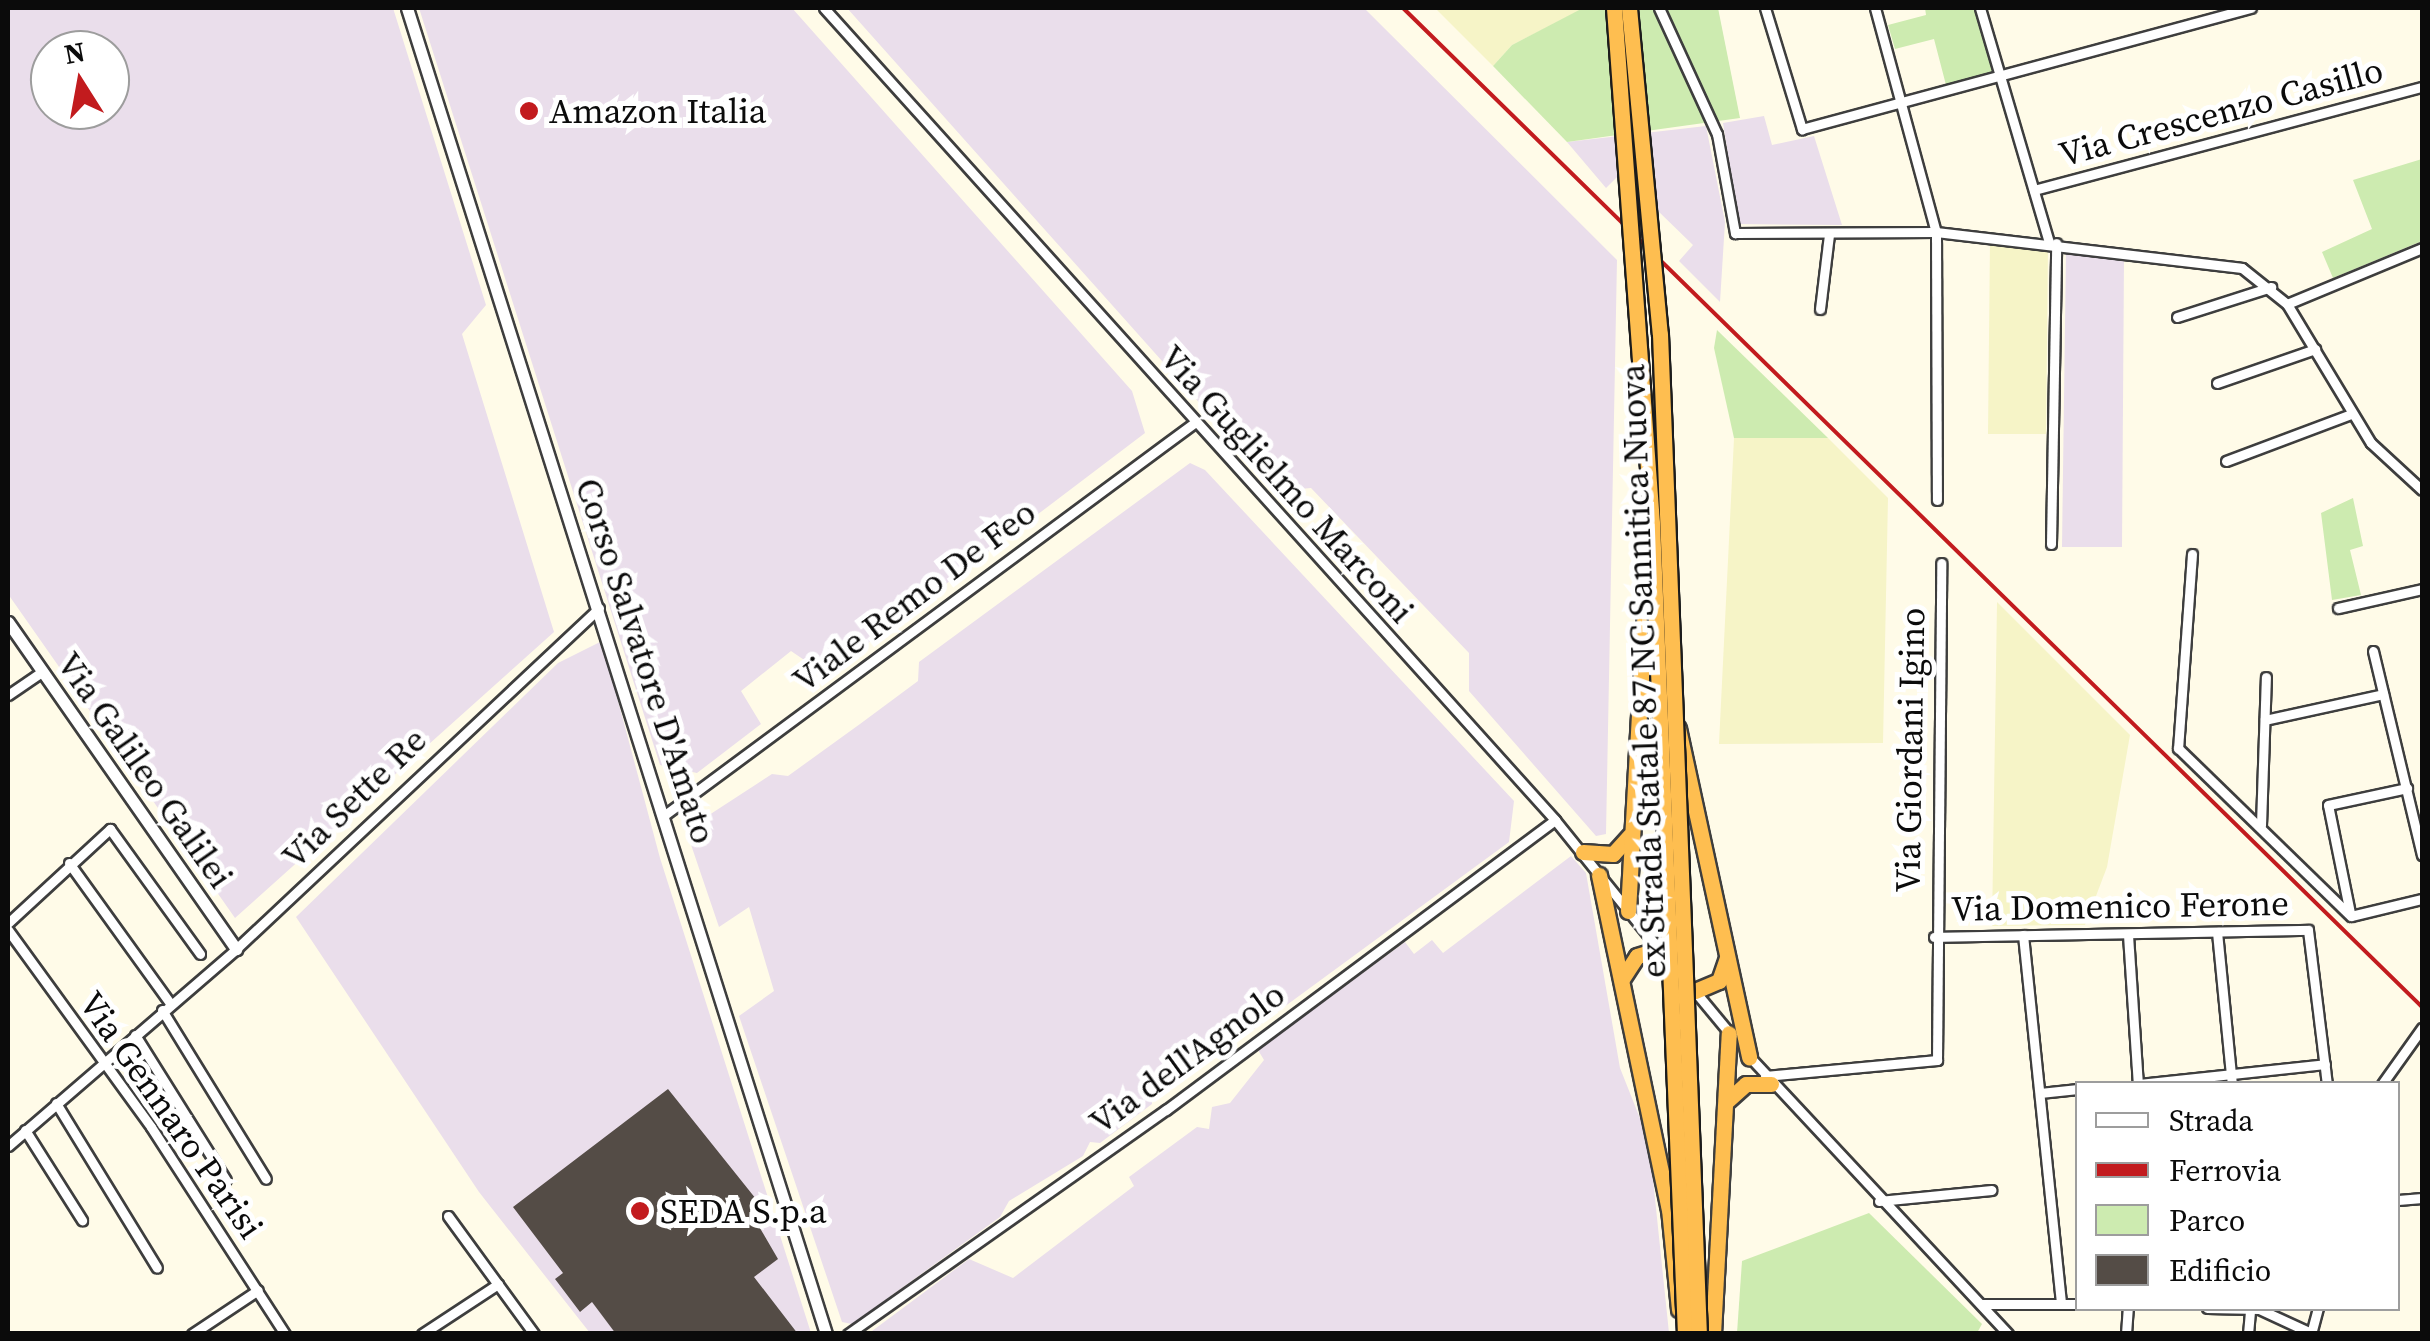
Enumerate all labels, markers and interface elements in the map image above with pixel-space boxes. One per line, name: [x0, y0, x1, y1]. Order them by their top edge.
north arrow: [30, 30, 130, 130]
text: N: [61, 32, 88, 73]
street label: Via Crescenzo Casillo: [2054, 49, 2388, 175]
place label: Amazon Italia: [549, 90, 767, 132]
marker: Amazon Italia: [518, 100, 540, 122]
street label: Via Guglielmo Marconi: [1151, 336, 1423, 632]
street label: ex Strada Statale 87 NC Sannitica Nuova: [1611, 363, 1675, 979]
street label: Corso Salvatore D'Amato: [567, 473, 725, 849]
street label: Viale Remo De Feo: [784, 491, 1044, 701]
street label: Via Giordani Igino: [1887, 607, 1933, 893]
street label: Via Galileo Galilei: [48, 644, 242, 896]
street label: Via Sette Re: [273, 719, 435, 877]
street label: Via Domenico Ferone: [1951, 882, 2289, 930]
street label: Via dell'Agnolo: [1081, 973, 1293, 1143]
street label: Via Gennaro Parisi: [70, 984, 272, 1246]
legend: [2075, 1081, 2400, 1311]
text: Strada: [2169, 1100, 2253, 1141]
text: Ferrovia: [2169, 1150, 2281, 1191]
place label: SEDA S.p.a: [660, 1190, 827, 1232]
marker: SEDA S.p.a: [629, 1200, 651, 1222]
text: Parco: [2169, 1200, 2245, 1241]
text: Edificio: [2169, 1250, 2271, 1291]

